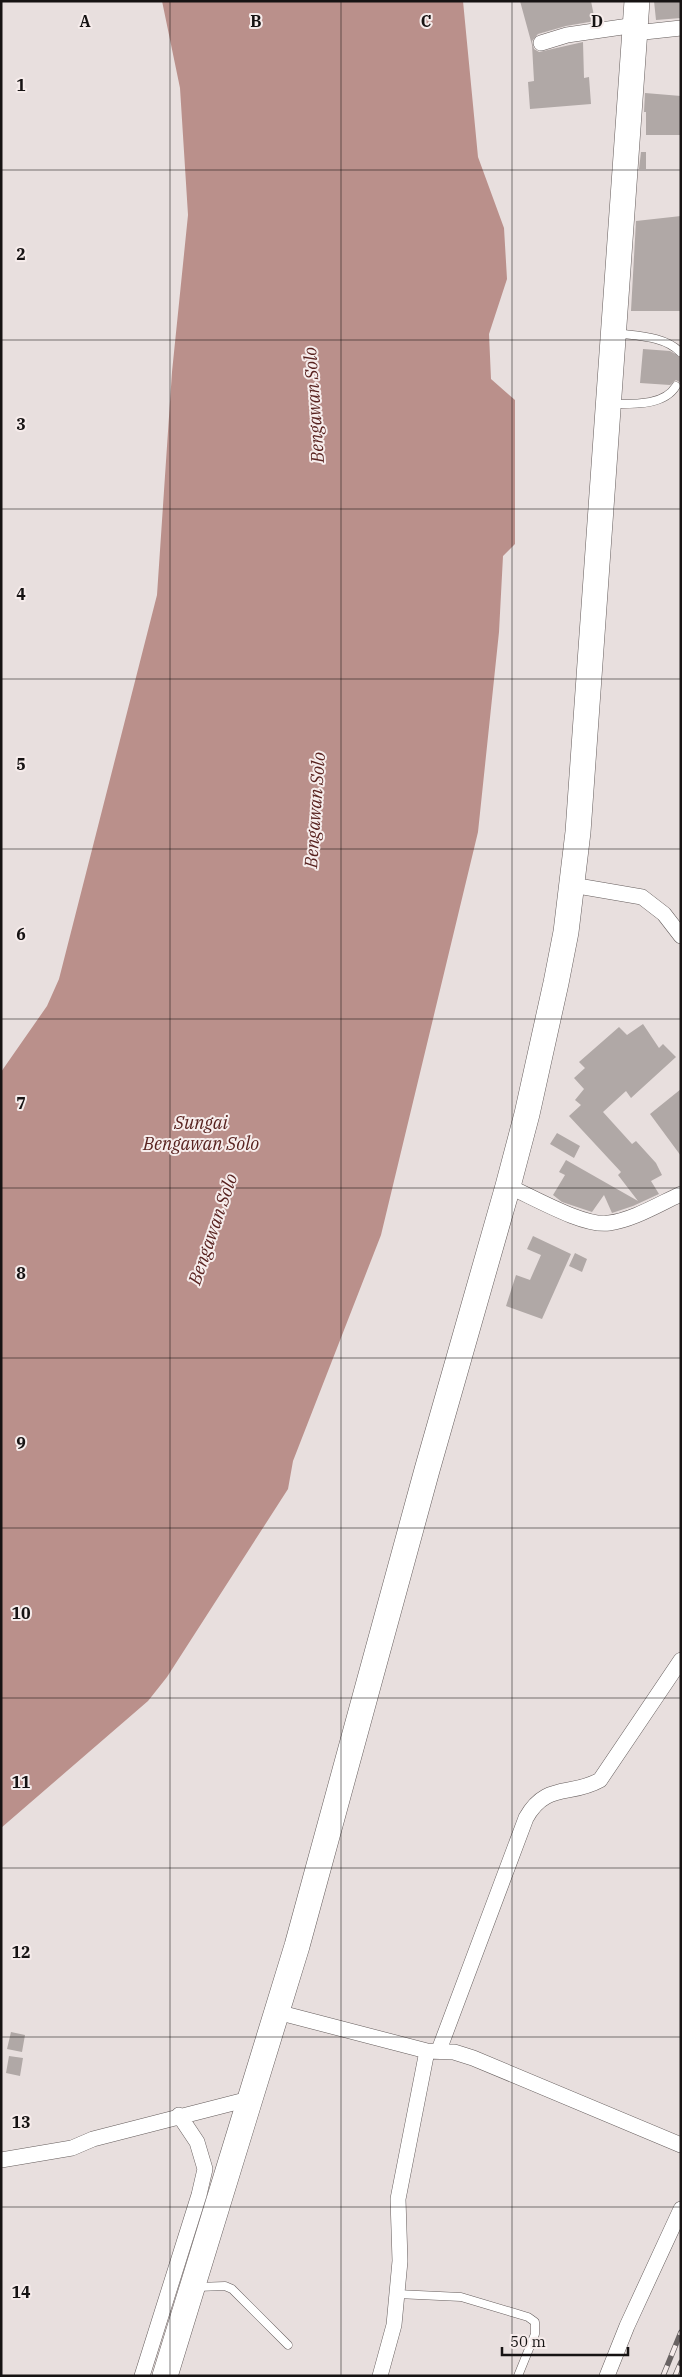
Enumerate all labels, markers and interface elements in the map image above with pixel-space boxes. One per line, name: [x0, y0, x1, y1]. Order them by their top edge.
text: A: [79, 11, 91, 31]
text: B: [250, 11, 262, 31]
text: C: [421, 11, 431, 31]
text: D: [591, 11, 603, 31]
text: 1: [16, 75, 26, 95]
text: 2: [16, 244, 26, 264]
water label: Bengawan Solo: [298, 346, 329, 465]
text: 3: [16, 414, 26, 434]
text: 4: [16, 584, 26, 604]
water label: Bengawan Solo: [299, 751, 330, 870]
text: 5: [16, 754, 26, 774]
text: 6: [16, 924, 26, 944]
text: 7: [16, 1093, 26, 1113]
water label: Sungai Bengawan Solo: [142, 1111, 259, 1155]
water label: Bengawan Solo: [182, 1170, 242, 1288]
text: 8: [16, 1263, 26, 1283]
text: 9: [16, 1433, 26, 1453]
text: 10: [11, 1603, 31, 1623]
text: 11: [11, 1772, 31, 1792]
text: 12: [11, 1942, 31, 1962]
text: 13: [11, 2112, 31, 2132]
text: 14: [11, 2282, 31, 2302]
scale bar: [502, 2324, 628, 2356]
text: 50 m: [510, 2332, 546, 2351]

